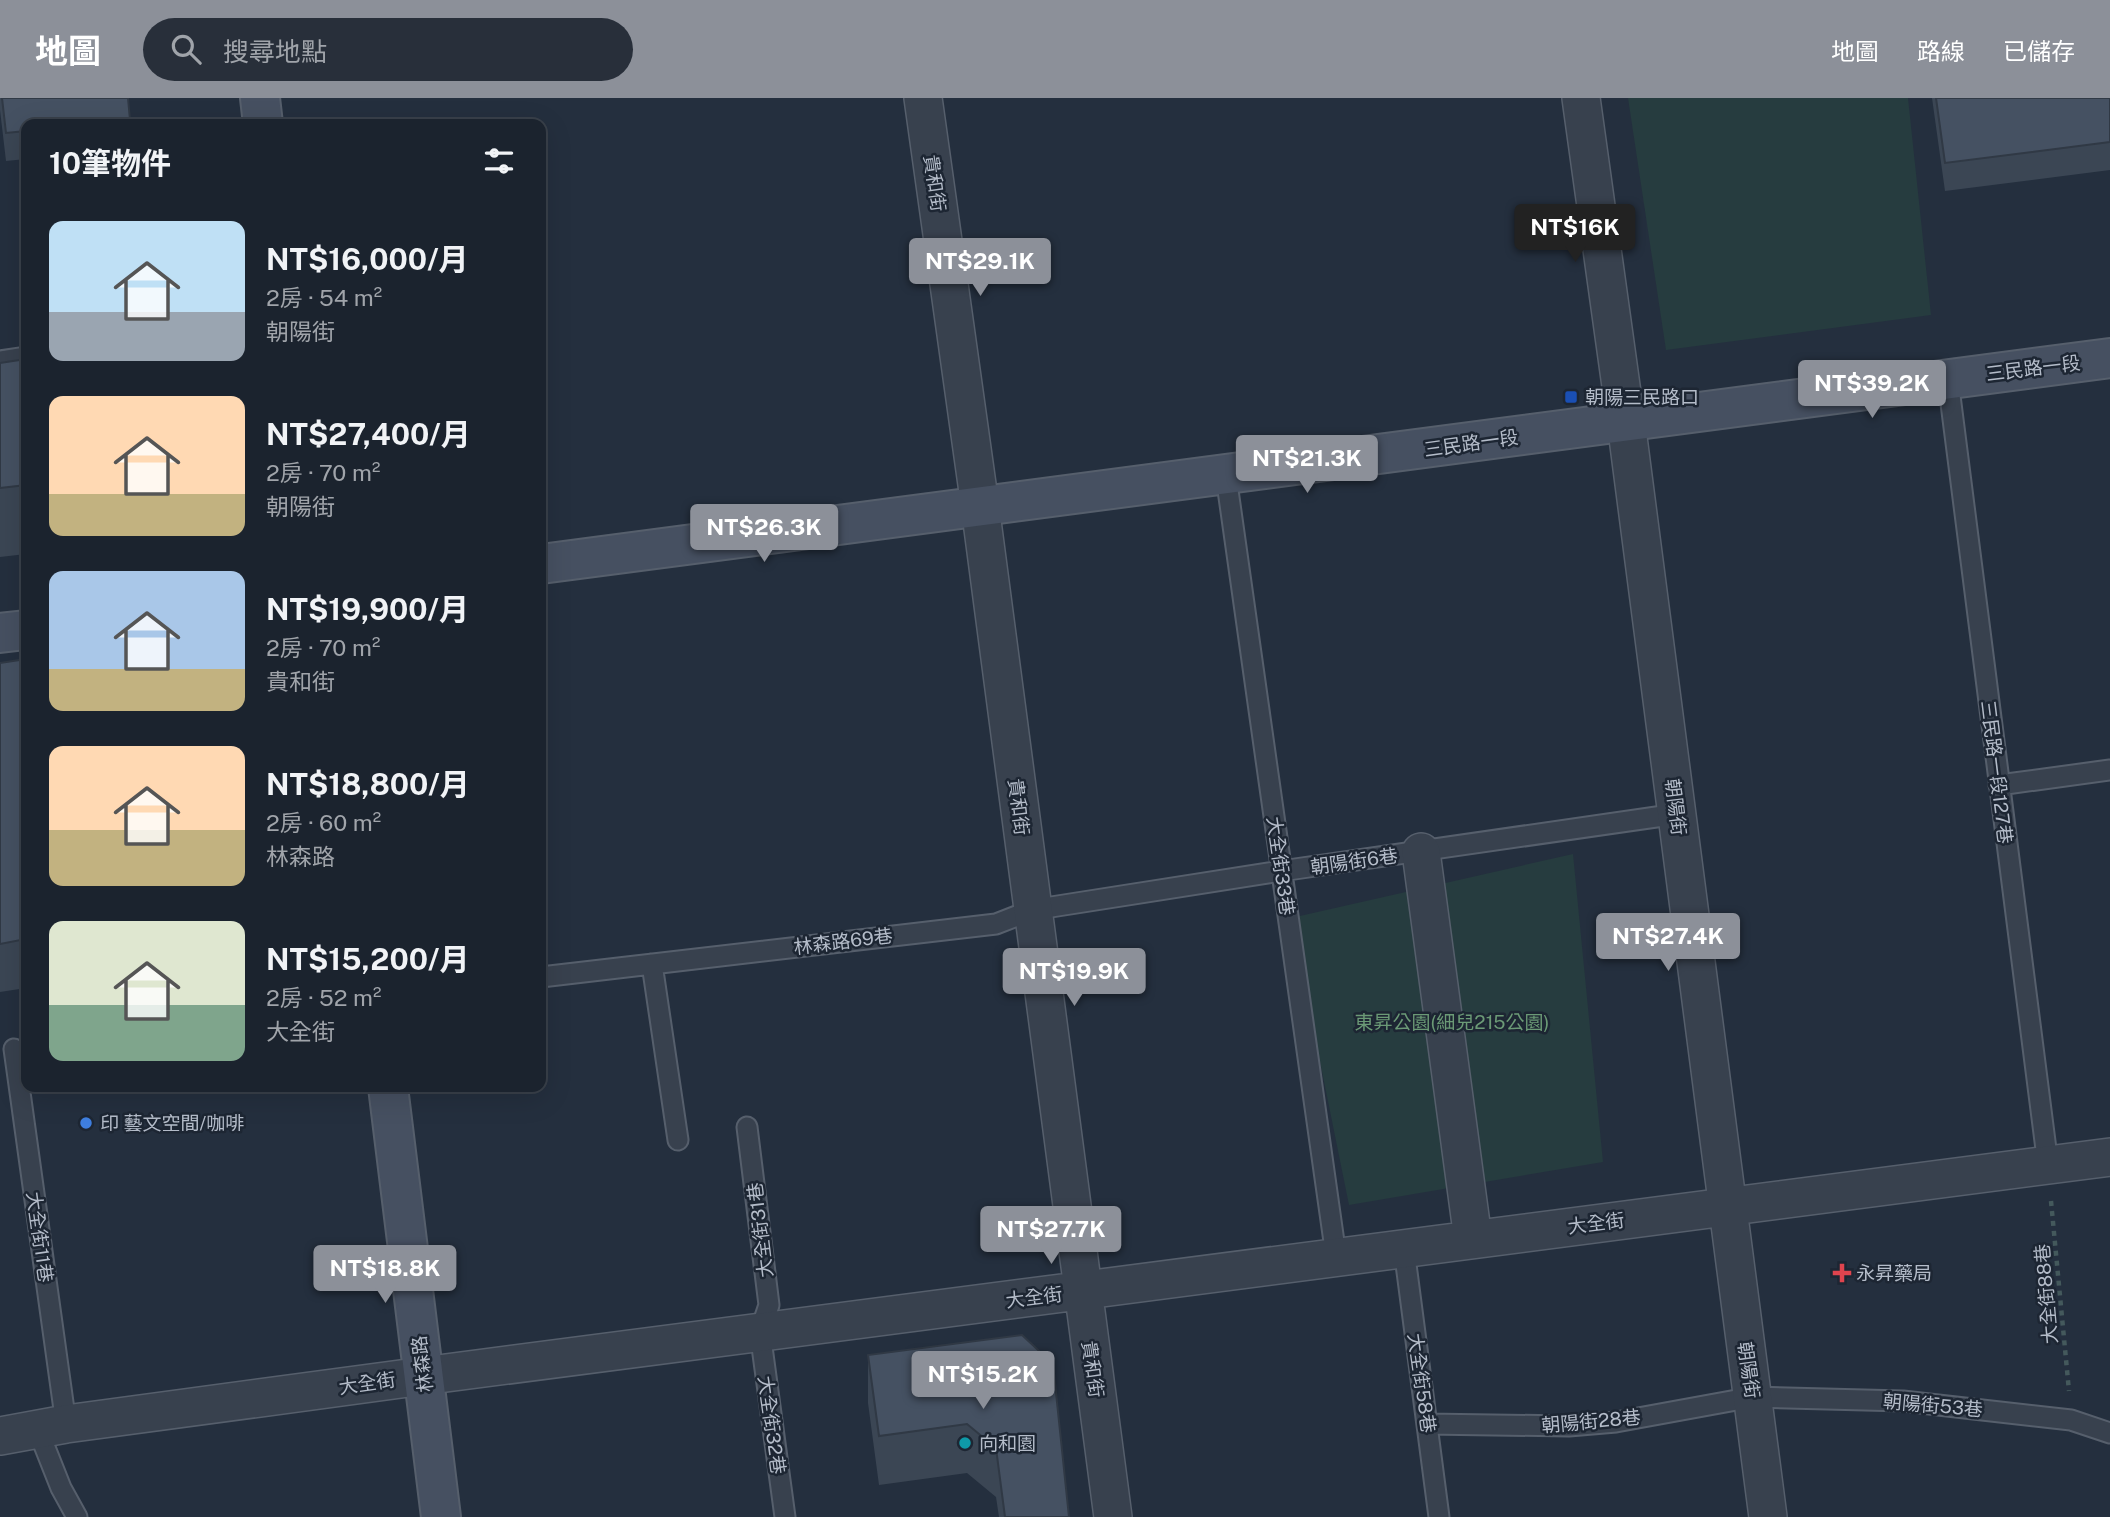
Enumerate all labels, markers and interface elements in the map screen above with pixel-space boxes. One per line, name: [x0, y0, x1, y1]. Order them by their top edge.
search box: [143, 18, 633, 81]
icon: search: [167, 30, 205, 68]
text: 地圖: [35, 32, 101, 70]
text: 搜尋地點: [223, 36, 327, 67]
text: 地圖: [1831, 37, 1879, 65]
text: 路線: [1917, 37, 1965, 65]
text: 已儲存: [2003, 37, 2075, 65]
icon: filters: [480, 142, 518, 180]
text: 10筆物件: [49, 145, 171, 181]
street label: 貴和街: [920, 153, 950, 213]
pin: NT$16K: [1518, 204, 1632, 264]
text: NT$16K: [1530, 213, 1620, 240]
pin: NT$29.1K: [908, 238, 1052, 298]
text: NT$16,000/月: [266, 241, 469, 277]
text: NT$29.1K: [925, 247, 1035, 274]
icon: home: [105, 249, 189, 333]
text: 2房 · 54 m²: [266, 284, 382, 311]
text: 朝陽街: [266, 318, 335, 345]
street label: 三民路一段: [1985, 351, 2081, 385]
pin: NT$39.2K: [1800, 360, 1944, 420]
text: NT$39.2K: [1814, 369, 1930, 396]
place label: 朝陽三民路口: [1585, 386, 1699, 408]
marker: 朝陽三民路口: [1563, 389, 1579, 405]
text: NT$27,400/月: [266, 416, 471, 452]
icon: home: [105, 424, 189, 508]
street label: 三民路一段: [1422, 425, 1520, 461]
pin: NT$21.3K: [1235, 436, 1379, 495]
text: NT$21.3K: [1252, 444, 1362, 471]
text: 2房 · 70 m²: [266, 459, 380, 486]
text: 朝陽街: [266, 493, 335, 520]
pin: NT$26.3K: [692, 504, 836, 564]
text: NT$26.3K: [706, 513, 822, 540]
text: NT$19,900/月: [266, 591, 469, 627]
icon: home: [105, 599, 189, 683]
text: 2房 · 70 m²: [266, 634, 380, 661]
text: 貴和街: [266, 668, 335, 695]
street label: 三民路一段127巷: [1977, 699, 2017, 845]
text: NT$18,800/月: [266, 766, 470, 802]
icon: home: [105, 774, 189, 858]
street label: 貴和街: [1005, 777, 1033, 837]
street label: 朝陽街: [1662, 777, 1690, 837]
text: 2房 · 60 m²: [266, 809, 381, 836]
street label: 大全街33巷: [1263, 815, 1299, 917]
text: 林森路: [266, 843, 335, 870]
street label: 朝陽街6巷: [1309, 844, 1399, 878]
pin: NT$27.4K: [1596, 914, 1740, 973]
text: NT$27.4K: [1612, 922, 1724, 949]
street label: 林森路69巷: [792, 924, 894, 958]
text: NT$15,200/月: [266, 941, 469, 977]
pin: NT$19.9K: [1002, 948, 1146, 1008]
icon: home: [105, 949, 189, 1033]
text: NT$19.9K: [1019, 957, 1129, 984]
text: 2房 · 52 m²: [266, 984, 381, 1011]
park label: 東昇公園(細兒215公園): [1355, 1011, 1549, 1033]
text: 大全街: [266, 1018, 335, 1045]
place label: 印 藝文空間/咖啡: [100, 1112, 244, 1134]
marker: 印 藝文空間/咖啡: [78, 1115, 94, 1131]
street label: 大全街31巷: [743, 1181, 777, 1279]
street label: 大全街11巷: [23, 1190, 57, 1284]
pin: NT$27.7K: [979, 1206, 1123, 1266]
street label: 大全街: [1566, 1209, 1626, 1237]
text: NT$27.7K: [996, 1215, 1106, 1242]
street label: 大全街88巷: [2031, 1243, 2061, 1345]
pin: NT$18.8K: [313, 1246, 457, 1305]
text: NT$18.8K: [329, 1254, 441, 1281]
place label: 永昇藥局: [1856, 1262, 1932, 1284]
marker: 永昇藥局: [1834, 1265, 1850, 1281]
street label: 大全街: [1004, 1283, 1064, 1311]
street label: 大全街58巷: [1404, 1332, 1440, 1434]
street label: 林森路: [408, 1334, 436, 1394]
street label: 貴和街: [1078, 1339, 1108, 1399]
street label: 朝陽街: [1734, 1340, 1764, 1400]
pin: NT$15.2K: [911, 1352, 1055, 1411]
text: NT$15.2K: [928, 1360, 1038, 1387]
street label: 大全街: [337, 1368, 397, 1398]
street label: 大全街32巷: [754, 1374, 790, 1476]
street label: 朝陽街53巷: [1882, 1390, 1984, 1420]
street label: 朝陽街28巷: [1540, 1406, 1642, 1436]
place label: 向和園: [979, 1432, 1036, 1454]
marker: 向和園: [957, 1435, 973, 1451]

